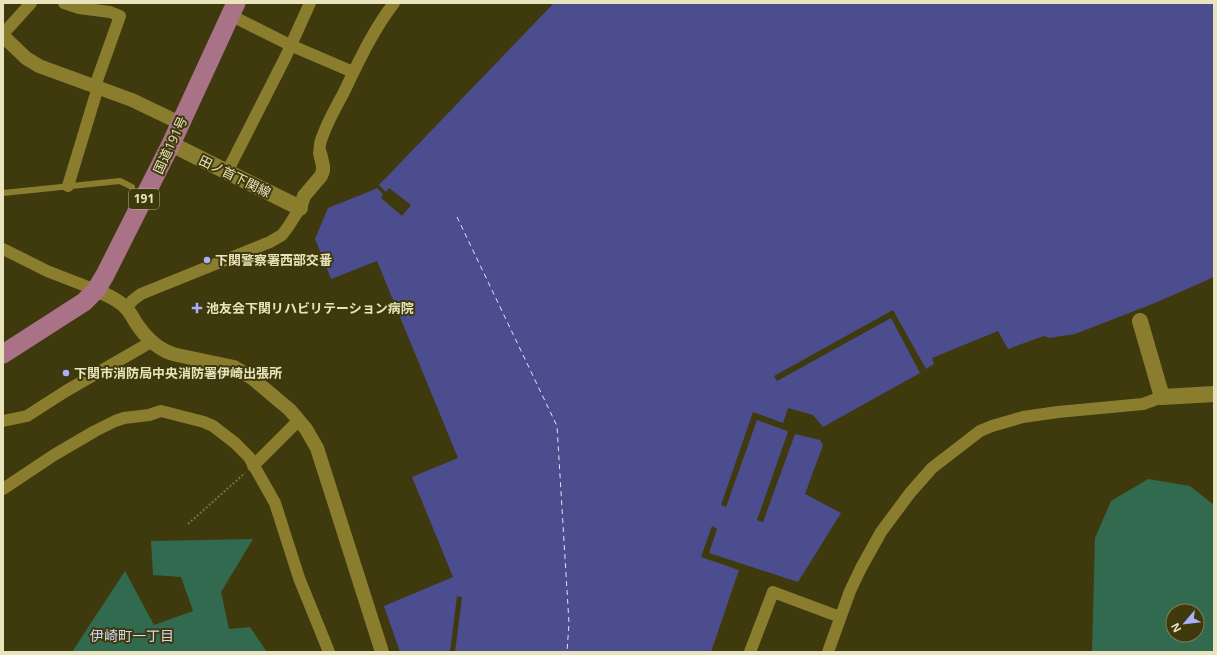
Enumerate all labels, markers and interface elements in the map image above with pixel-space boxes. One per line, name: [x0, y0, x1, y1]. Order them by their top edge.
street label: 国道191号: [149, 113, 191, 177]
street label: 田ノ首下関線: [196, 151, 274, 201]
road number: 191: [129, 189, 159, 209]
place label: 下関警察署西部交番: [215, 251, 332, 269]
marker: 下関警察署西部交番: [202, 255, 212, 265]
place label: 池友会下関リハビリテーション病院: [206, 299, 414, 317]
marker: 池友会下関リハビリテーション病院: [191, 302, 203, 314]
place label: 下関市消防局中央消防署伊崎出張所: [74, 364, 282, 382]
marker: 下関市消防局中央消防署伊崎出張所: [61, 368, 71, 378]
north arrow: [1165, 603, 1205, 643]
text: N: [1167, 620, 1184, 635]
district label: 伊崎町一丁目: [90, 626, 174, 645]

